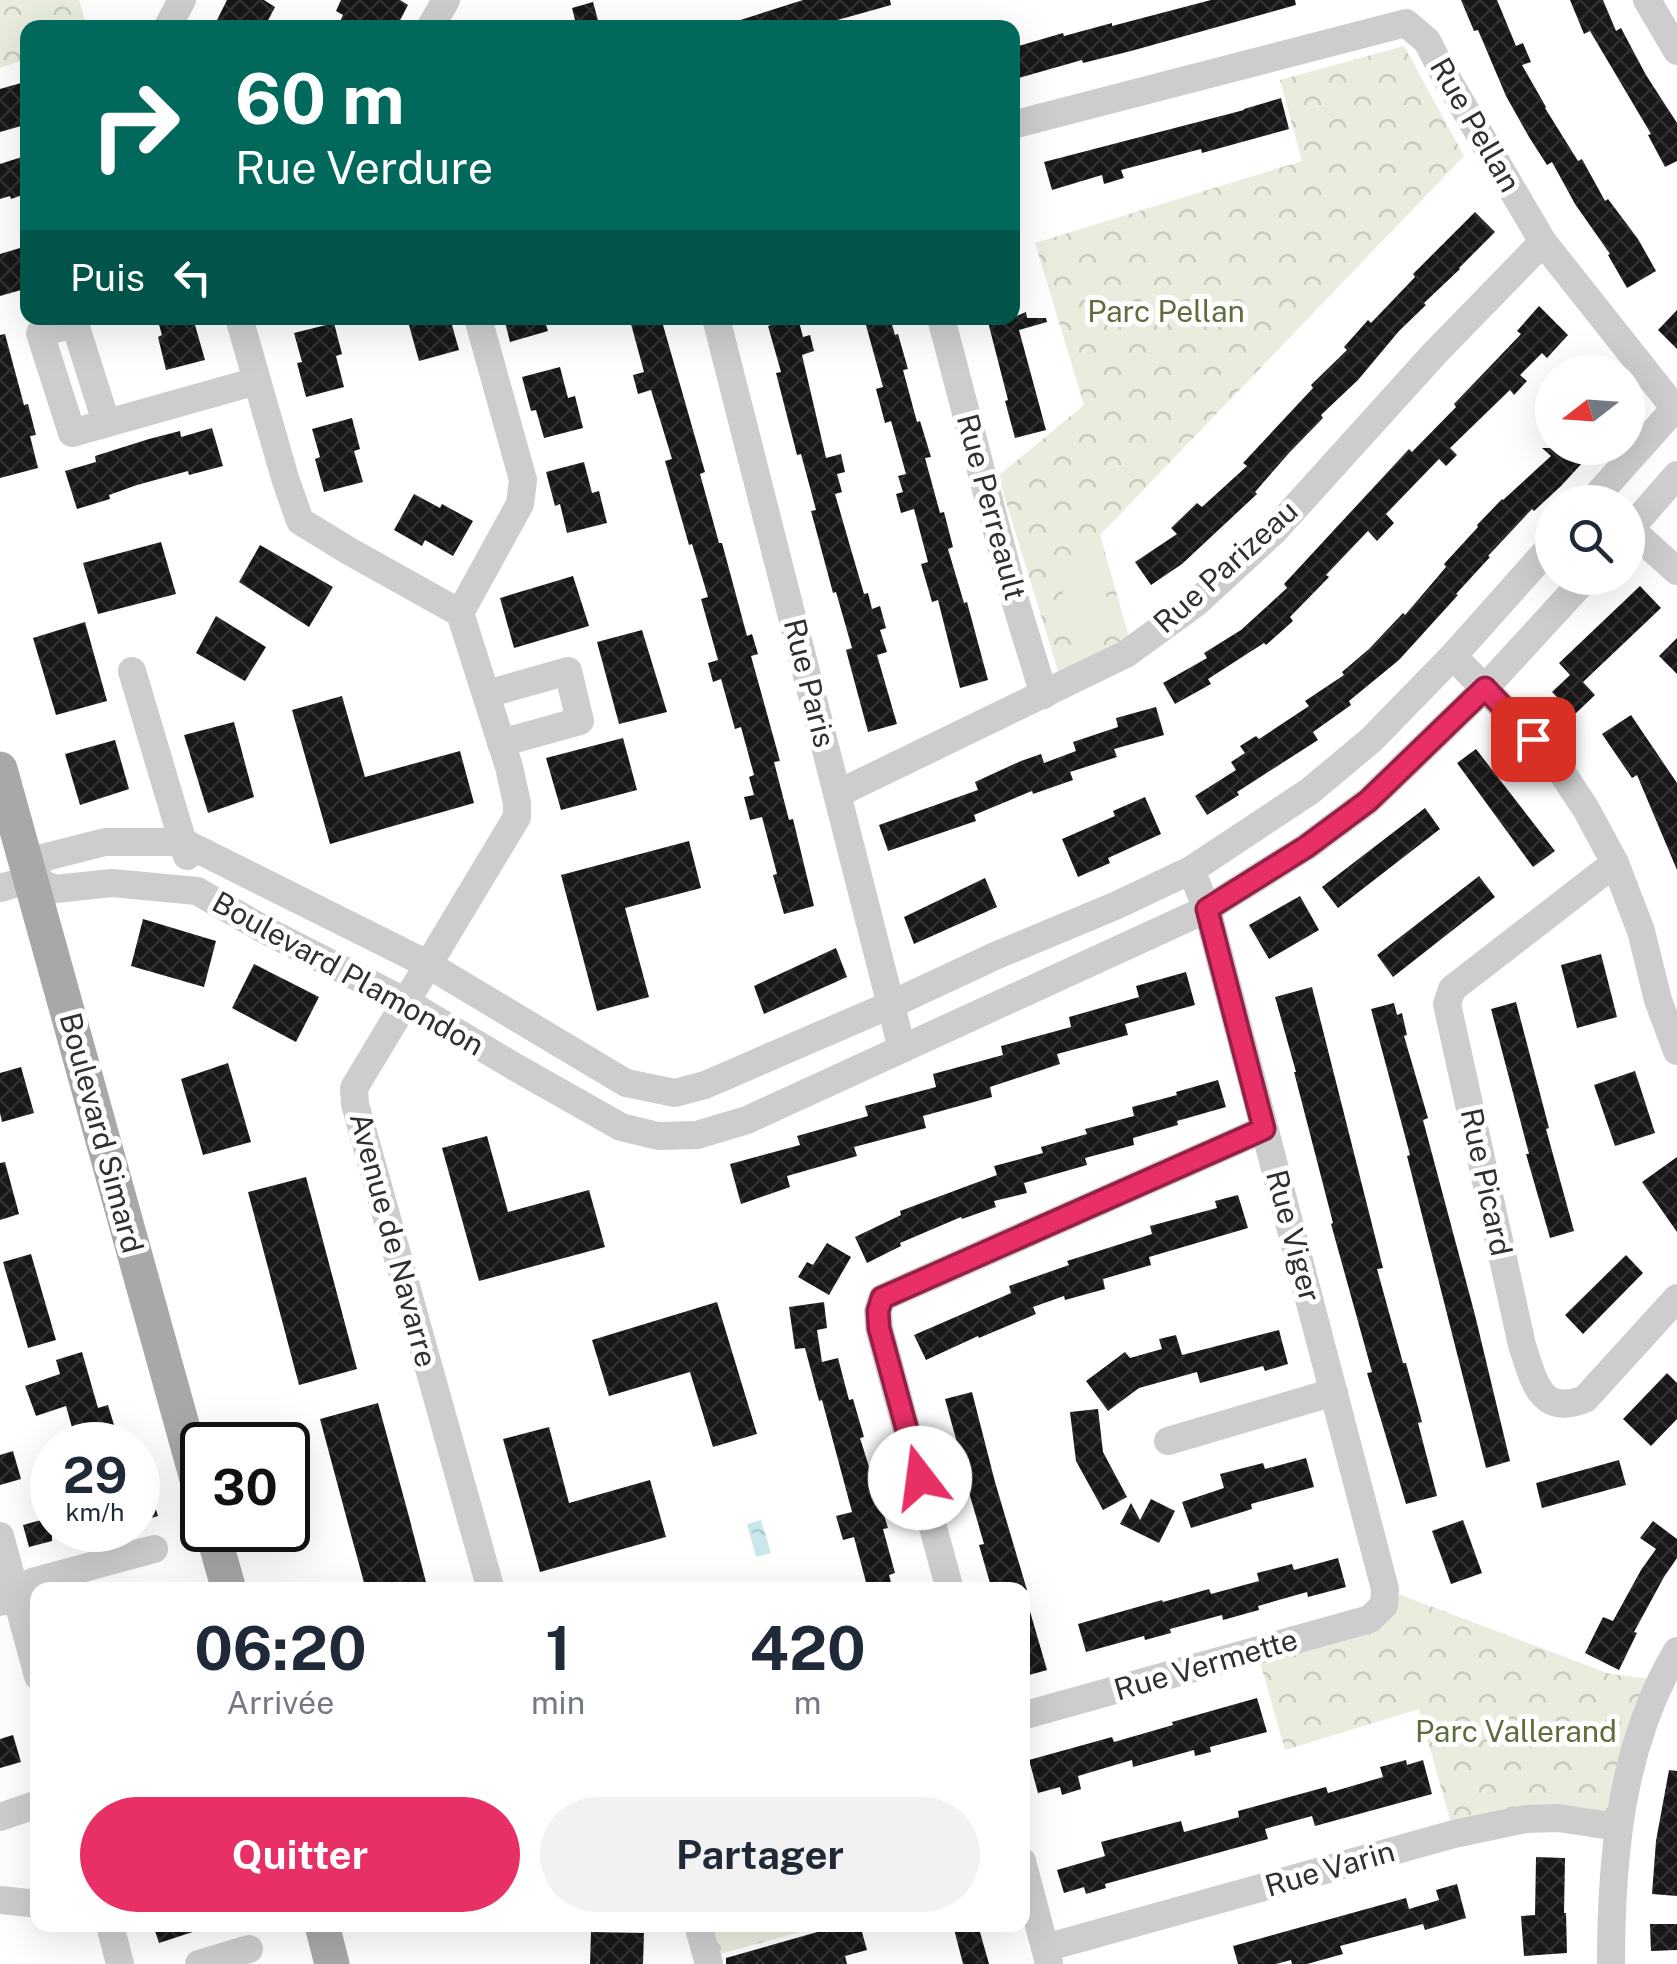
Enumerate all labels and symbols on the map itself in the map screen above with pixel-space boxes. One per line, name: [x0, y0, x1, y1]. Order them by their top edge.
street label: Rue Pellan: [1423, 51, 1529, 198]
park label: Parc Pellan: [1087, 293, 1245, 329]
north arrow: [1535, 355, 1645, 465]
street label: Rue Perreault: [950, 410, 1034, 604]
street label: Rue Parizeau: [1146, 492, 1305, 640]
street label: Rue Paris: [777, 615, 843, 751]
pin: [1491, 697, 1576, 782]
street label: Boulevard Plamondon: [206, 883, 491, 1063]
street label: Boulevard Simard: [53, 1009, 151, 1257]
street label: Rue Picard: [1454, 1105, 1520, 1259]
street label: Avenue de Navarre: [343, 1109, 445, 1371]
street label: Rue Viger: [1259, 1166, 1329, 1306]
speed limit sign: 30: [180, 1422, 310, 1552]
position arrow: [868, 1426, 972, 1530]
street label: Rue Vermette: [1110, 1621, 1302, 1707]
park label: Parc Vallerand: [1415, 1713, 1617, 1749]
street label: Rue Varin: [1261, 1832, 1399, 1904]

